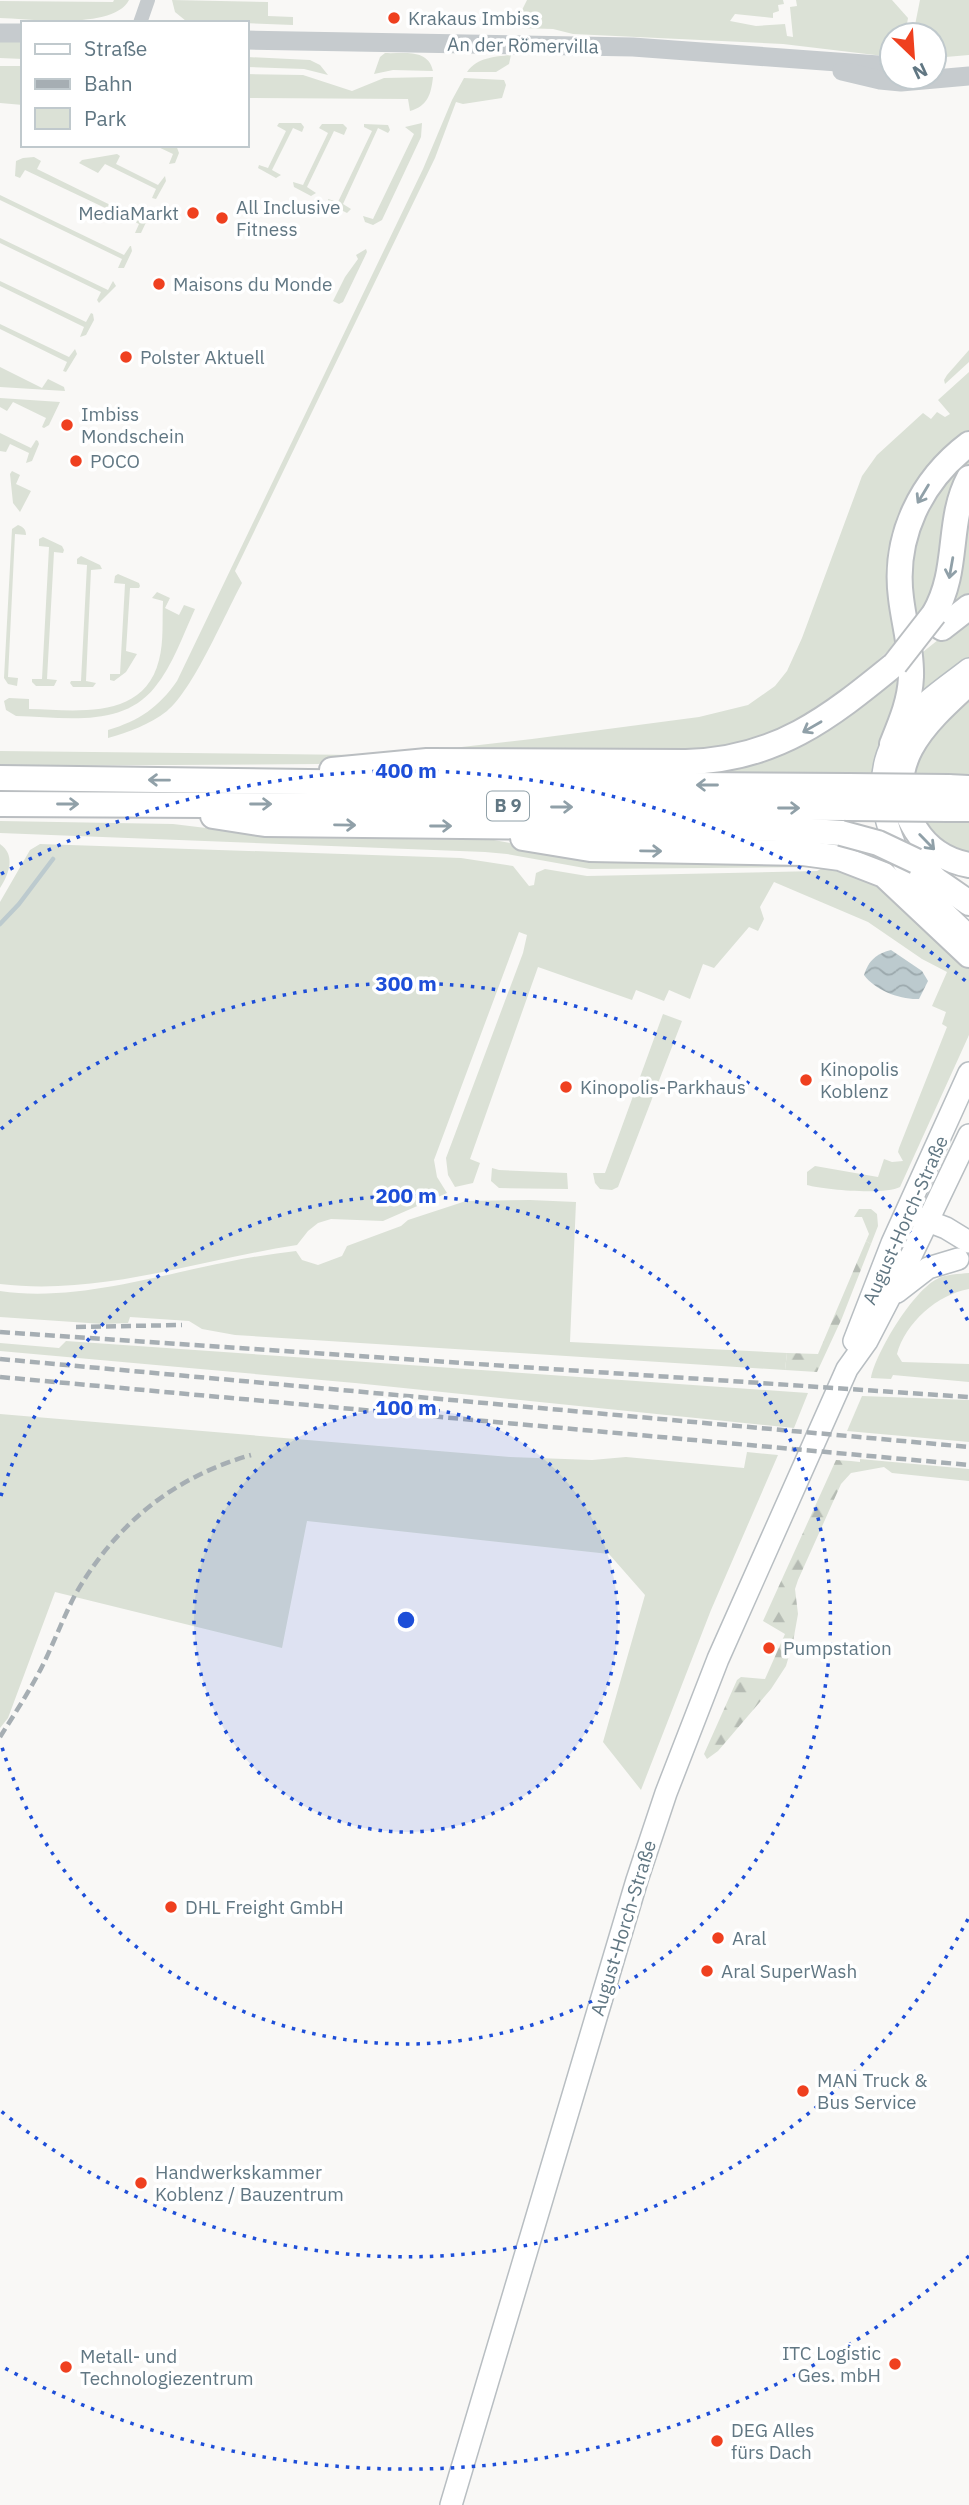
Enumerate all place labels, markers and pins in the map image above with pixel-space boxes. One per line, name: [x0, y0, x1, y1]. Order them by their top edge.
place label: Krakaus Imbiss: [408, 6, 540, 30]
marker: Krakaus Imbiss: [386, 10, 402, 26]
place label: All Inclusive Fitness: [236, 195, 340, 241]
place label: MediaMarkt: [78, 201, 179, 225]
marker: MediaMarkt: [185, 205, 201, 221]
marker: All Inclusive Fitness: [214, 210, 230, 226]
place label: Maisons du Monde: [173, 272, 332, 296]
marker: Maisons du Monde: [151, 276, 167, 292]
place label: Polster Aktuell: [140, 345, 265, 369]
marker: Polster Aktuell: [118, 349, 134, 365]
place label: Imbiss Mondschein: [81, 402, 184, 448]
marker: Imbiss Mondschein: [59, 417, 75, 433]
place label: POCO: [90, 449, 140, 473]
marker: POCO: [68, 453, 84, 469]
place label: Kinopolis Koblenz: [820, 1057, 899, 1103]
marker: Kinopolis Koblenz: [798, 1072, 814, 1088]
place label: Kinopolis-Parkhaus: [580, 1075, 746, 1099]
marker: Kinopolis-Parkhaus: [558, 1079, 574, 1095]
centre of rings: [394, 1608, 418, 1632]
place label: Pumpstation: [783, 1636, 892, 1660]
marker: Pumpstation: [761, 1640, 777, 1656]
place label: DHL Freight GmbH: [185, 1895, 344, 1919]
marker: DHL Freight GmbH: [163, 1899, 179, 1915]
place label: Aral: [732, 1926, 766, 1950]
marker: Aral: [710, 1930, 726, 1946]
place label: Aral SuperWash: [721, 1959, 857, 1983]
marker: Aral SuperWash: [699, 1963, 715, 1979]
place label: MAN Truck & Bus Service: [817, 2068, 928, 2114]
marker: MAN Truck & Bus Service: [795, 2083, 811, 2099]
place label: Handwerkskammer Koblenz / Bauzentrum: [155, 2160, 344, 2206]
marker: Handwerkskammer Koblenz / Bauzentrum: [133, 2175, 149, 2191]
place label: ITC Logistic Ges. mbH: [782, 2341, 881, 2387]
place label: Metall- und Technologiezentrum: [80, 2344, 254, 2390]
marker: ITC Logistic Ges. mbH: [887, 2356, 903, 2372]
marker: Metall- und Technologiezentrum: [58, 2359, 74, 2375]
place label: DEG Alles fürs Dach: [731, 2418, 815, 2464]
marker: DEG Alles fürs Dach: [709, 2433, 725, 2449]

